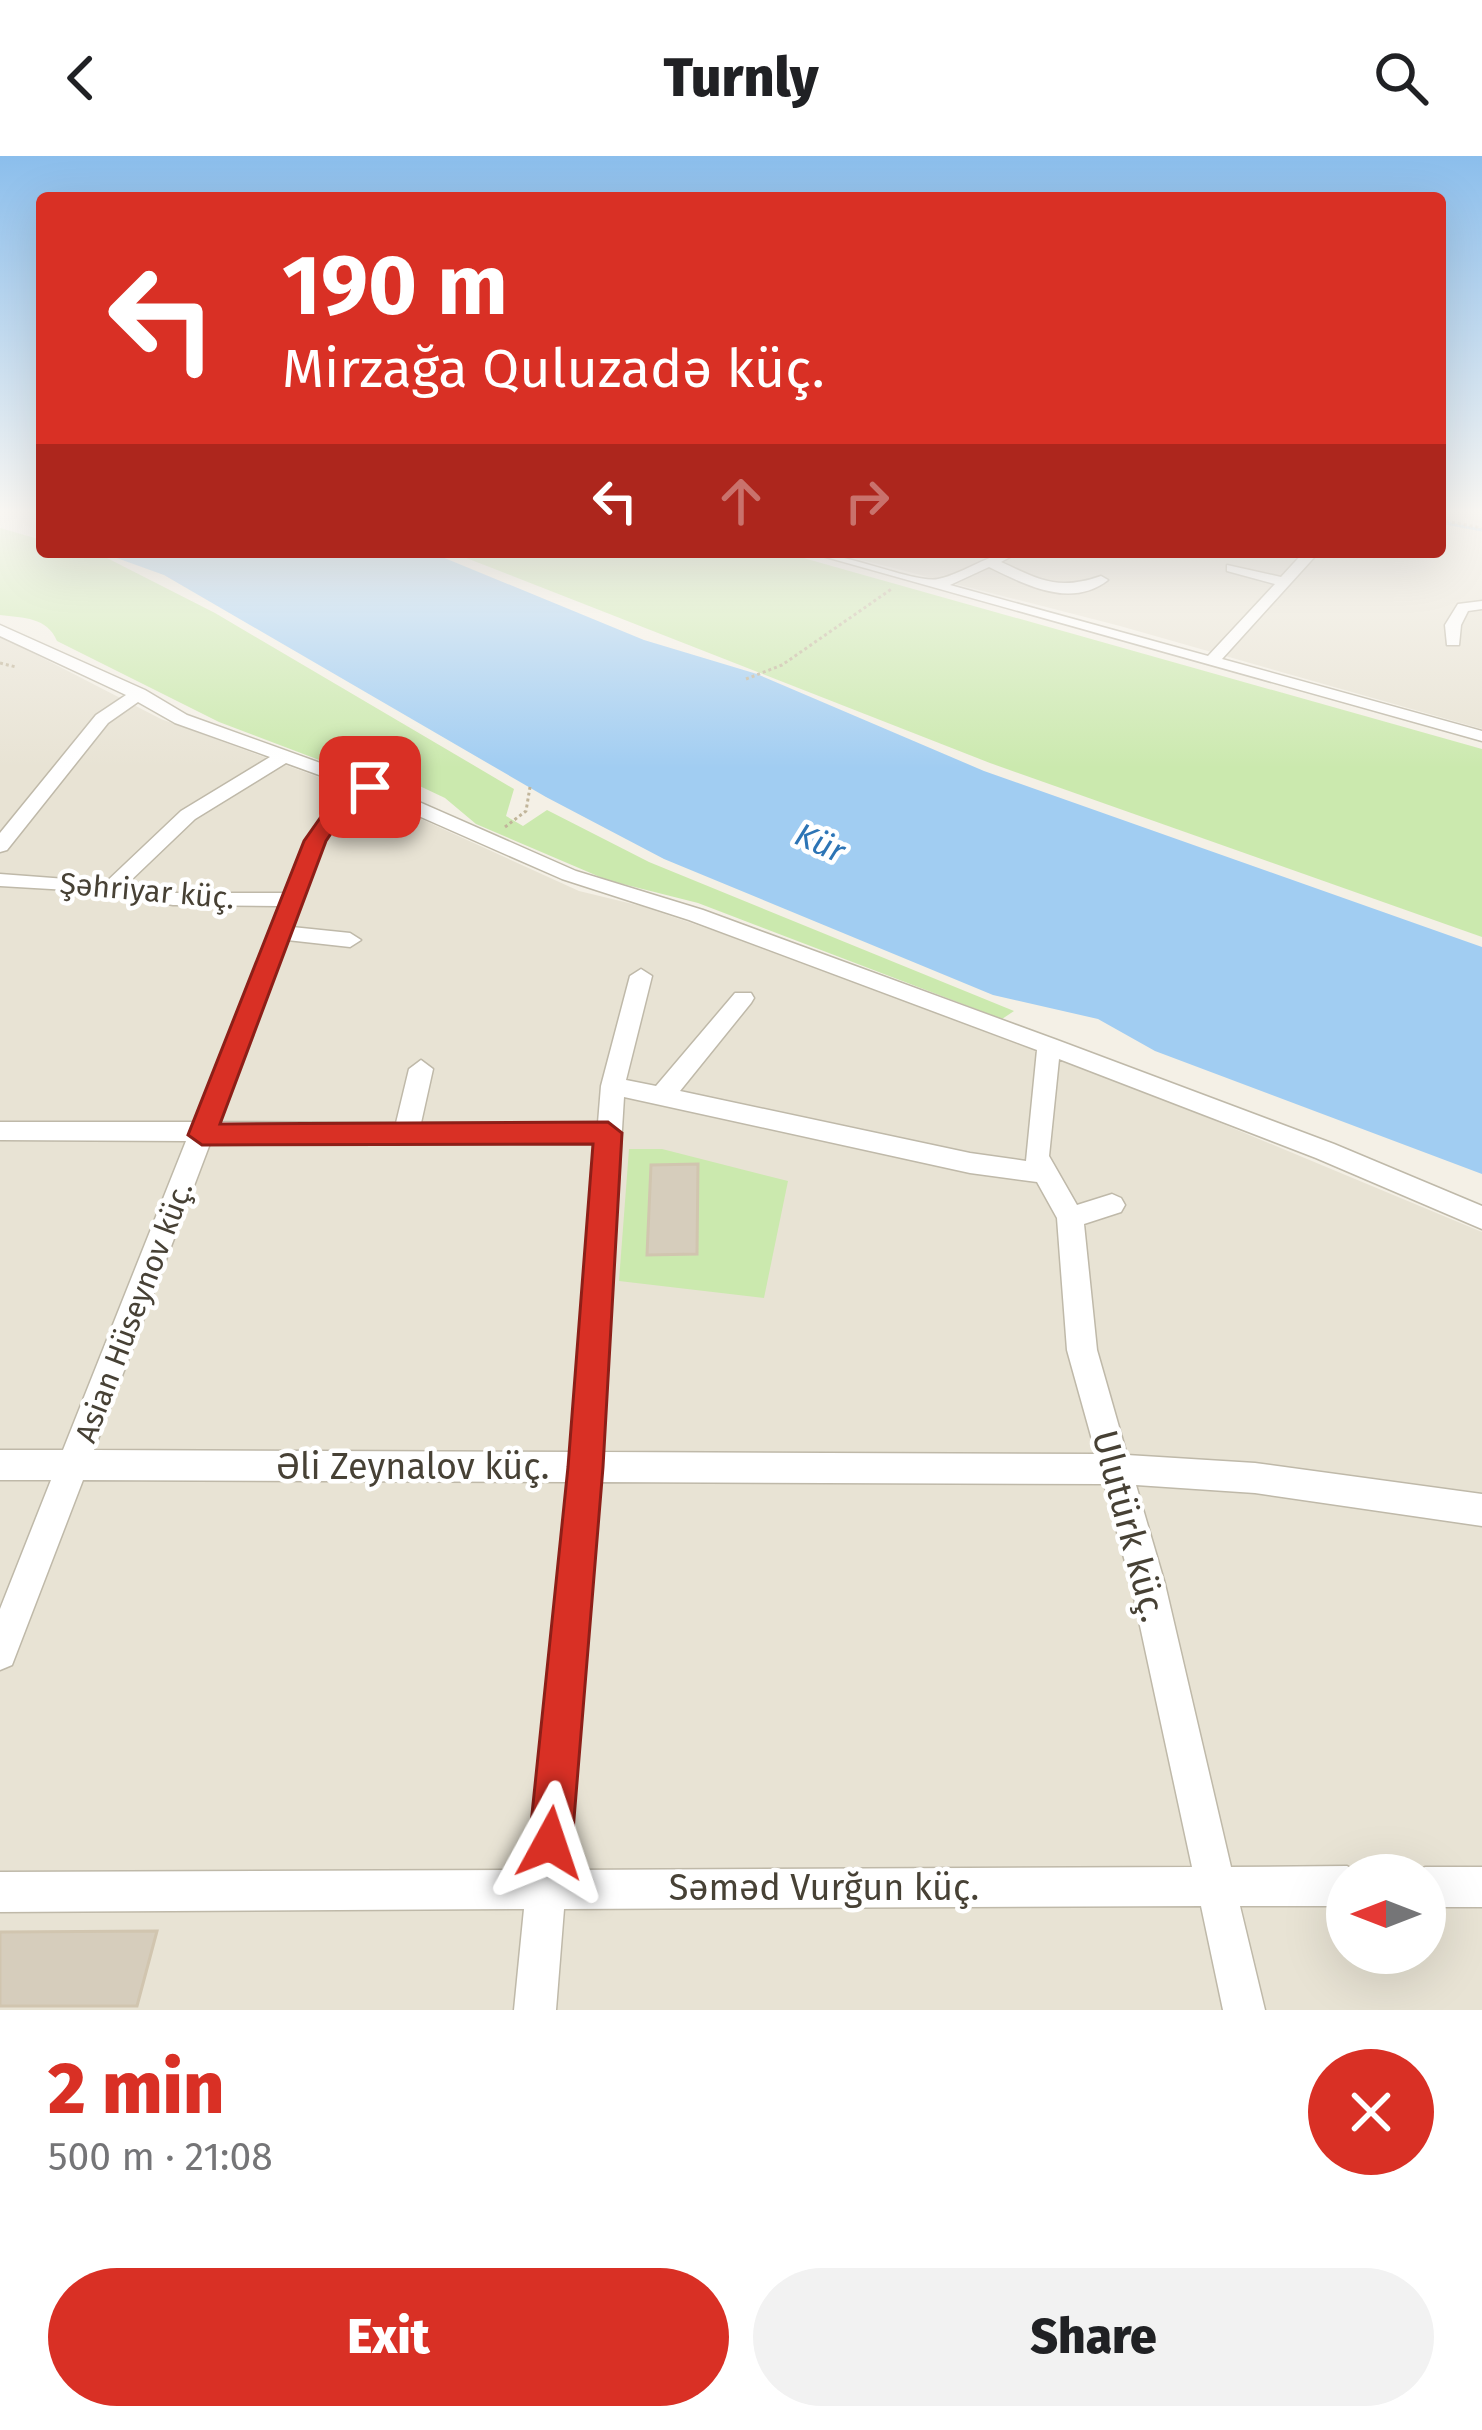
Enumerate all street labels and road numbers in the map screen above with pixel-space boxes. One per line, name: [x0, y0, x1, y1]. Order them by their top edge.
street label: Şəhriyar küç.: [58, 865, 236, 917]
street label: Asian Hüseynov küç.: [68, 1176, 200, 1448]
street label: Ulutürk küç.: [1082, 1425, 1176, 1627]
street label: Əli Zeynalov küç.: [277, 1445, 549, 1489]
street label: Səməd Vurğun küç.: [669, 1866, 979, 1910]

